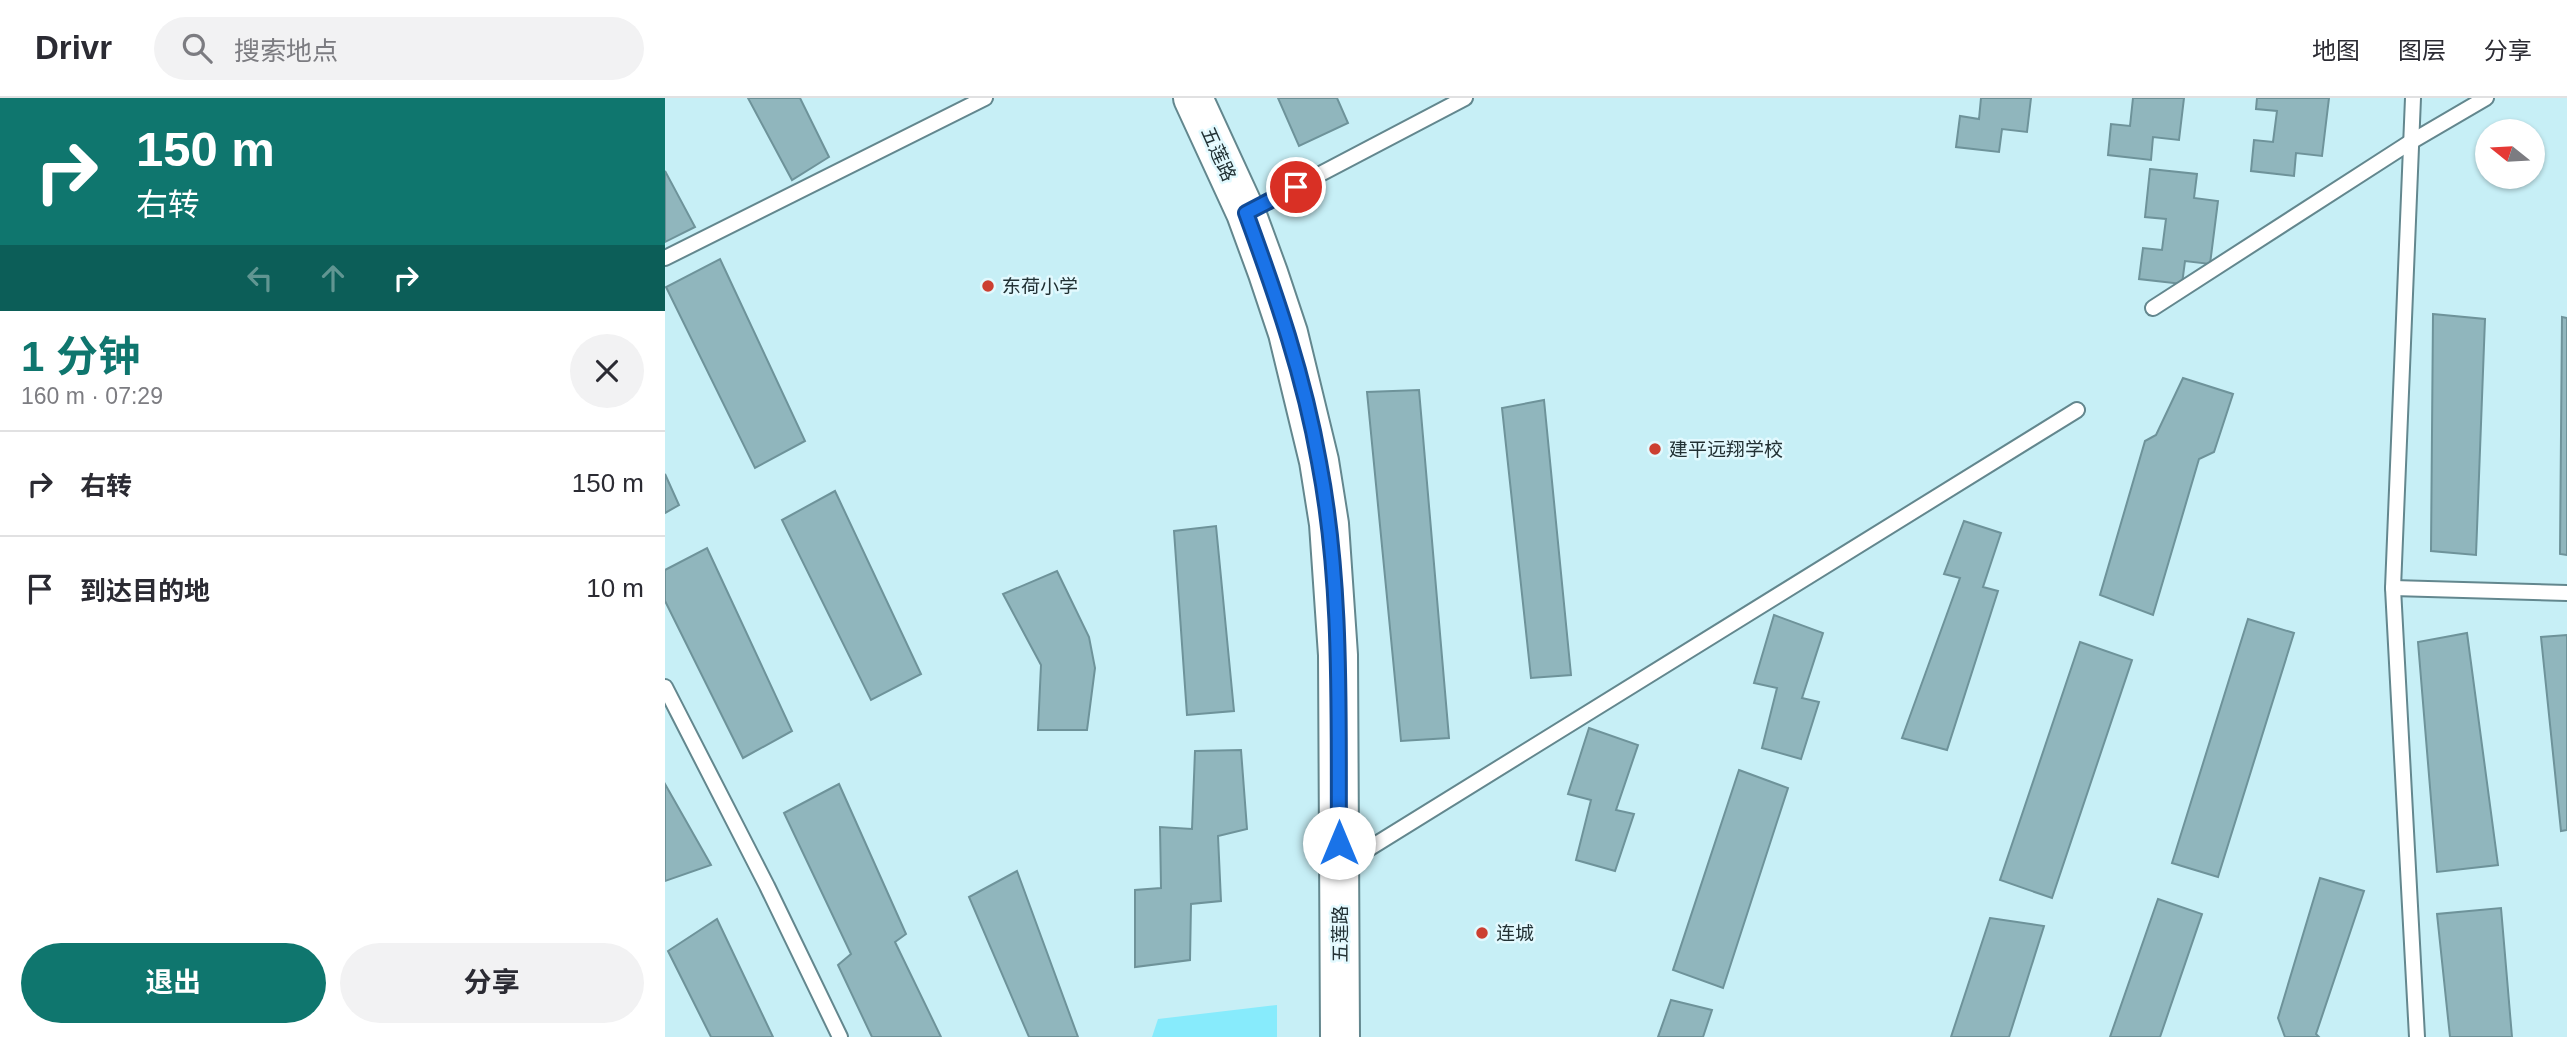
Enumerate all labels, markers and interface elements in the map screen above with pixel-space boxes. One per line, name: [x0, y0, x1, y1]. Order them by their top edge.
search box: [154, 17, 644, 80]
text: Drivr: [35, 29, 112, 66]
icon: search: [178, 29, 216, 67]
text: 搜索地点: [234, 36, 338, 66]
text: 地图: [2312, 37, 2360, 64]
text: 图层: [2398, 37, 2446, 64]
text: 分享: [2484, 37, 2532, 64]
north arrow: [2475, 119, 2545, 189]
map controls: [2475, 119, 2545, 189]
text: 150 m: [136, 122, 275, 176]
street label: 五莲路: [1197, 124, 1240, 185]
icon: right: [21, 126, 112, 217]
pin: [1266, 157, 1326, 217]
icon: arrive: [1277, 168, 1315, 206]
text: 右转: [136, 187, 200, 223]
icon: left: [241, 259, 279, 297]
icon: ahead: [314, 259, 352, 297]
icon: right: [387, 259, 425, 297]
place label: 东荷小学: [1002, 276, 1078, 297]
marker: 东荷小学: [980, 278, 996, 294]
text: 1 分钟: [21, 333, 140, 380]
button: close: [570, 334, 644, 408]
text: 160 m · 07:29: [21, 383, 163, 409]
place label: 建平远翔学校: [1669, 439, 1783, 460]
marker: 建平远翔学校: [1647, 441, 1663, 457]
icon: right: [21, 465, 59, 503]
text: 150 m: [572, 468, 644, 498]
text: 右转: [80, 471, 132, 501]
icon: arrive: [21, 570, 59, 608]
text: 10 m: [586, 573, 644, 603]
text: 到达目的地: [80, 576, 210, 606]
position arrow: [1302, 806, 1376, 880]
street label: 五莲路: [1330, 905, 1351, 963]
place label: 连城: [1496, 923, 1534, 944]
marker: 连城: [1474, 925, 1490, 941]
button: 退出: [21, 943, 326, 1023]
button: 分享: [340, 943, 644, 1023]

